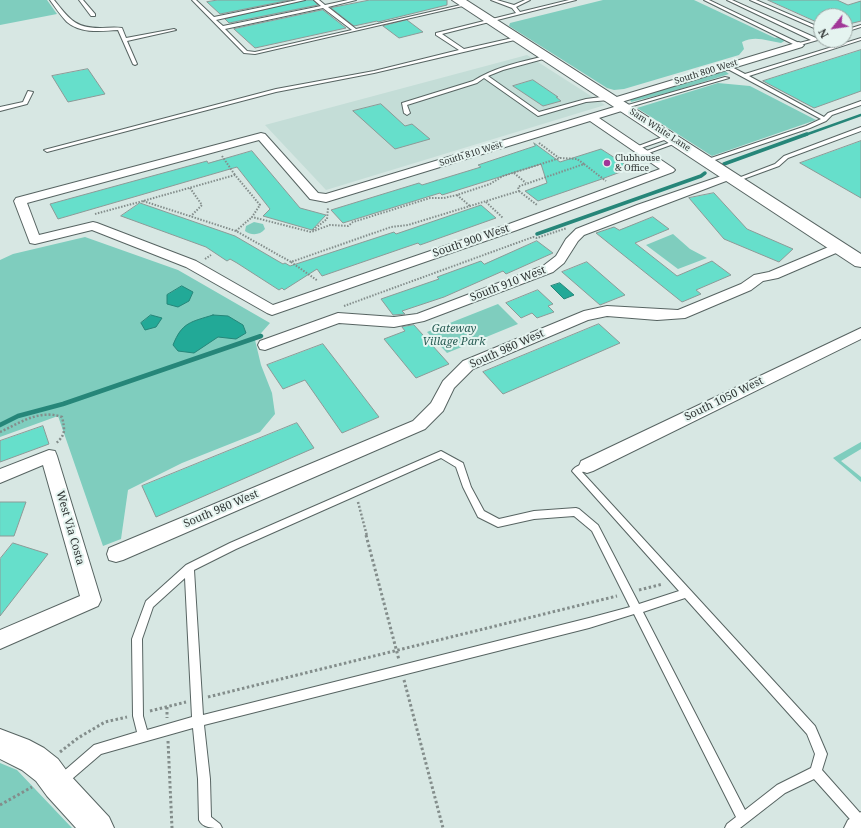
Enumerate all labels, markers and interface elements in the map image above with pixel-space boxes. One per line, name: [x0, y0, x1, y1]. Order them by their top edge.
north arrow: [813, 8, 853, 48]
text: N: [814, 26, 832, 41]
street label: South 800 West: [673, 57, 739, 87]
street label: Sam White Lane: [628, 106, 692, 154]
street label: South 810 West: [438, 139, 504, 169]
place label: Clubhouse & Office: [615, 153, 660, 174]
marker: Clubhouse & Office: [602, 158, 612, 168]
street label: South 900 West: [431, 222, 511, 260]
street label: South 910 West: [468, 264, 548, 304]
park label: Gateway Village Park: [423, 322, 485, 348]
street label: South 980 West: [468, 327, 546, 371]
street label: South 1050 West: [682, 374, 766, 424]
street label: South 980 West: [182, 487, 260, 531]
street label: West Via Costa: [53, 489, 87, 567]

